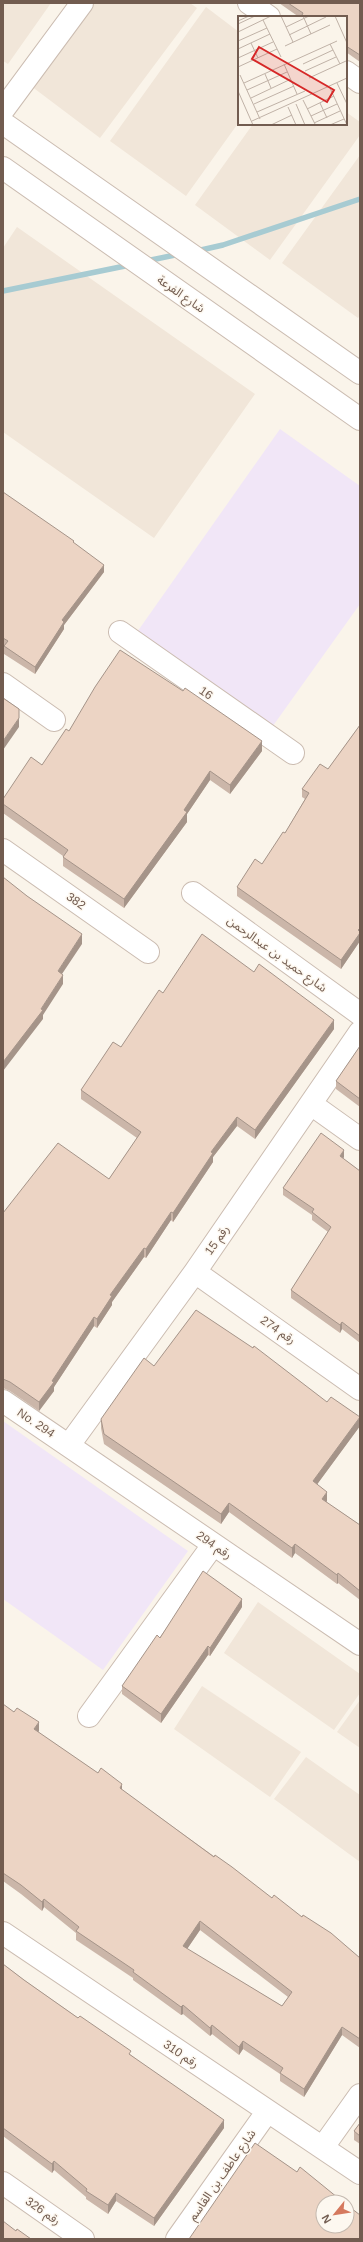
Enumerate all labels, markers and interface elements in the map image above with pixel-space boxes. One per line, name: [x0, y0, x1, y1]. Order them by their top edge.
inset map: [238, 16, 347, 125]
street label: شارع الفرعة: [153, 273, 208, 317]
street label: 16: [197, 683, 216, 703]
street label: 382: [64, 890, 88, 913]
street label: شارع حميد بن عبدالرحمن: [223, 913, 330, 996]
street label: رقم 15: [202, 1223, 234, 1259]
street label: رقم 274: [257, 1313, 298, 1349]
street label: No. 294: [15, 1405, 58, 1441]
street label: رقم 294: [193, 1528, 234, 1564]
street label: رقم 310: [160, 2037, 201, 2073]
street label: شارع عاطف بن القاسم: [185, 2127, 260, 2224]
street label: رقم 326: [22, 2194, 63, 2230]
north arrow: [315, 2194, 355, 2234]
text: N: [319, 2213, 334, 2225]

